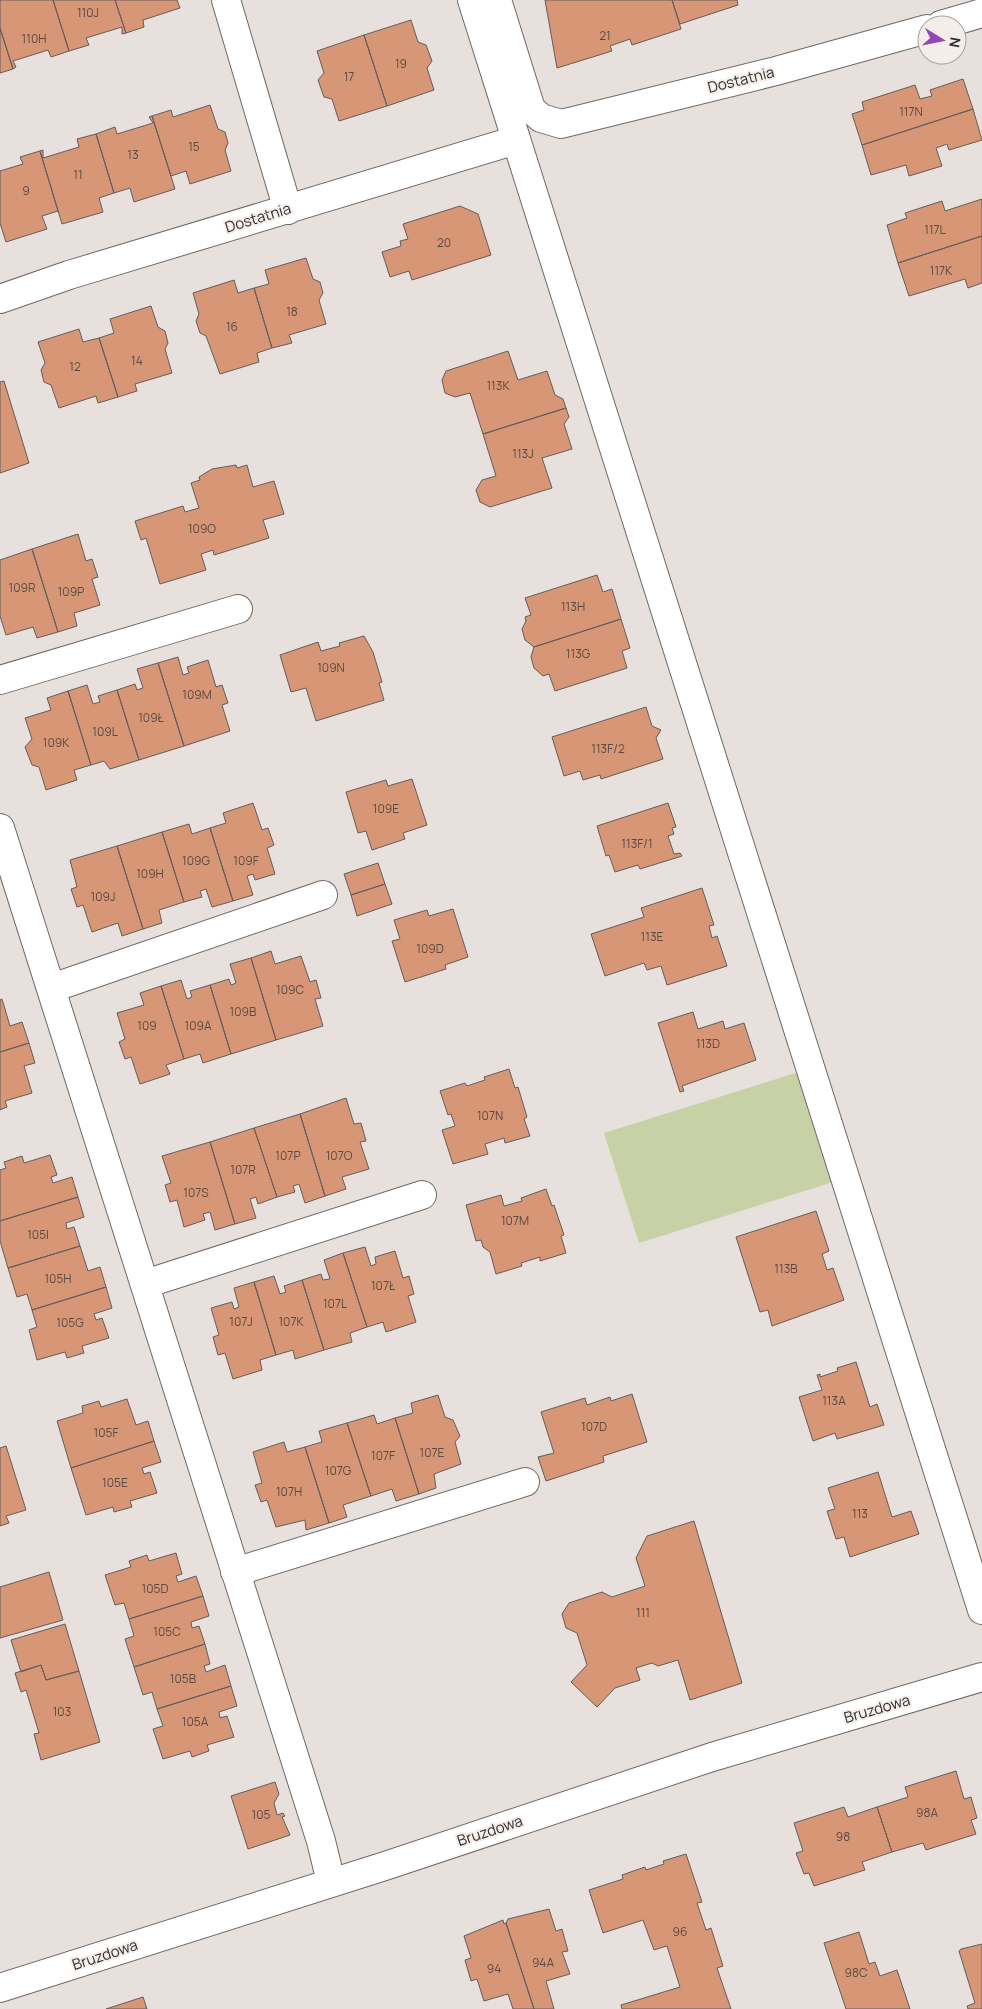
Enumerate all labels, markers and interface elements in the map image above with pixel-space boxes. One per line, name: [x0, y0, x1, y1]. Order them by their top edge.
house number: 110J: [77, 4, 99, 21]
north arrow: [917, 15, 967, 65]
house number: 21: [599, 27, 611, 44]
house number: 110H: [22, 30, 46, 47]
text: N: [945, 36, 966, 49]
house number: 19: [395, 55, 407, 72]
street label: Dostatnia: [705, 61, 776, 98]
house number: 17: [344, 68, 354, 85]
house number: 117N: [899, 103, 923, 120]
house number: 15: [188, 138, 200, 155]
house number: 13: [127, 146, 139, 163]
house number: 11: [73, 166, 83, 183]
house number: 9: [22, 182, 30, 199]
street label: Dostatnia: [222, 198, 293, 237]
house number: 117L: [924, 221, 946, 238]
house number: 20: [437, 234, 451, 251]
house number: 117K: [930, 262, 953, 279]
house number: 18: [286, 303, 298, 320]
house number: 16: [226, 318, 238, 335]
house number: 14: [131, 352, 143, 369]
house number: 12: [69, 358, 81, 375]
house number: 113K: [486, 377, 510, 394]
house number: 113J: [512, 445, 534, 462]
house number: 109O: [188, 520, 216, 537]
house number: 109R: [8, 579, 36, 596]
house number: 109P: [58, 583, 84, 600]
house number: 113H: [561, 598, 585, 615]
house number: 113G: [566, 645, 591, 662]
house number: 109N: [317, 659, 345, 676]
house number: 109M: [182, 686, 212, 703]
house number: 109Ł: [138, 709, 165, 726]
house number: 109L: [92, 723, 118, 740]
house number: 109K: [43, 734, 70, 751]
house number: 113F/2: [591, 740, 625, 757]
house number: 109E: [373, 800, 399, 817]
house number: 113F/1: [621, 835, 653, 852]
house number: 109G: [182, 852, 210, 869]
house number: 109F: [233, 852, 259, 869]
house number: 109H: [136, 865, 164, 882]
house number: 109J: [90, 888, 116, 905]
house number: 113E: [641, 928, 664, 945]
house number: 109D: [416, 940, 444, 957]
house number: 109C: [276, 981, 304, 998]
house number: 109B: [230, 1003, 256, 1020]
house number: 109: [137, 1017, 157, 1034]
house number: 109A: [184, 1017, 212, 1034]
house number: 113D: [696, 1035, 720, 1052]
house number: 107N: [477, 1107, 503, 1124]
house number: 107P: [275, 1147, 301, 1164]
house number: 107O: [326, 1147, 353, 1164]
house number: 107R: [230, 1161, 256, 1178]
house number: 107S: [183, 1184, 209, 1201]
house number: 107M: [501, 1212, 529, 1229]
house number: 105I: [27, 1226, 49, 1243]
house number: 113B: [774, 1260, 798, 1277]
house number: 105H: [44, 1270, 72, 1287]
house number: 107Ł: [371, 1277, 396, 1294]
house number: 107L: [323, 1295, 347, 1312]
house number: 107J: [229, 1313, 253, 1330]
house number: 107K: [278, 1313, 304, 1330]
house number: 105G: [56, 1314, 84, 1331]
house number: 113A: [822, 1392, 846, 1409]
house number: 107D: [581, 1418, 607, 1435]
house number: 105F: [94, 1424, 118, 1441]
house number: 107E: [420, 1444, 445, 1461]
house number: 107F: [371, 1447, 395, 1464]
house number: 107G: [325, 1462, 352, 1479]
house number: 105E: [102, 1474, 128, 1491]
house number: 107H: [276, 1483, 302, 1500]
house number: 113: [852, 1505, 868, 1522]
house number: 105D: [142, 1580, 169, 1597]
house number: 111: [636, 1604, 650, 1621]
house number: 105C: [153, 1623, 181, 1640]
house number: 105B: [170, 1670, 196, 1687]
street label: Bruzdowa: [841, 1689, 912, 1728]
house number: 103: [53, 1703, 71, 1720]
house number: 105A: [182, 1713, 209, 1730]
house number: 98A: [916, 1804, 938, 1821]
house number: 105: [252, 1806, 271, 1823]
street label: Bruzdowa: [454, 1810, 525, 1851]
house number: 98: [836, 1828, 850, 1845]
house number: 96: [673, 1923, 687, 1940]
street label: Bruzdowa: [69, 1934, 140, 1975]
house number: 94A: [532, 1954, 555, 1971]
house number: 94: [487, 1960, 501, 1977]
house number: 98C: [845, 1964, 868, 1981]

